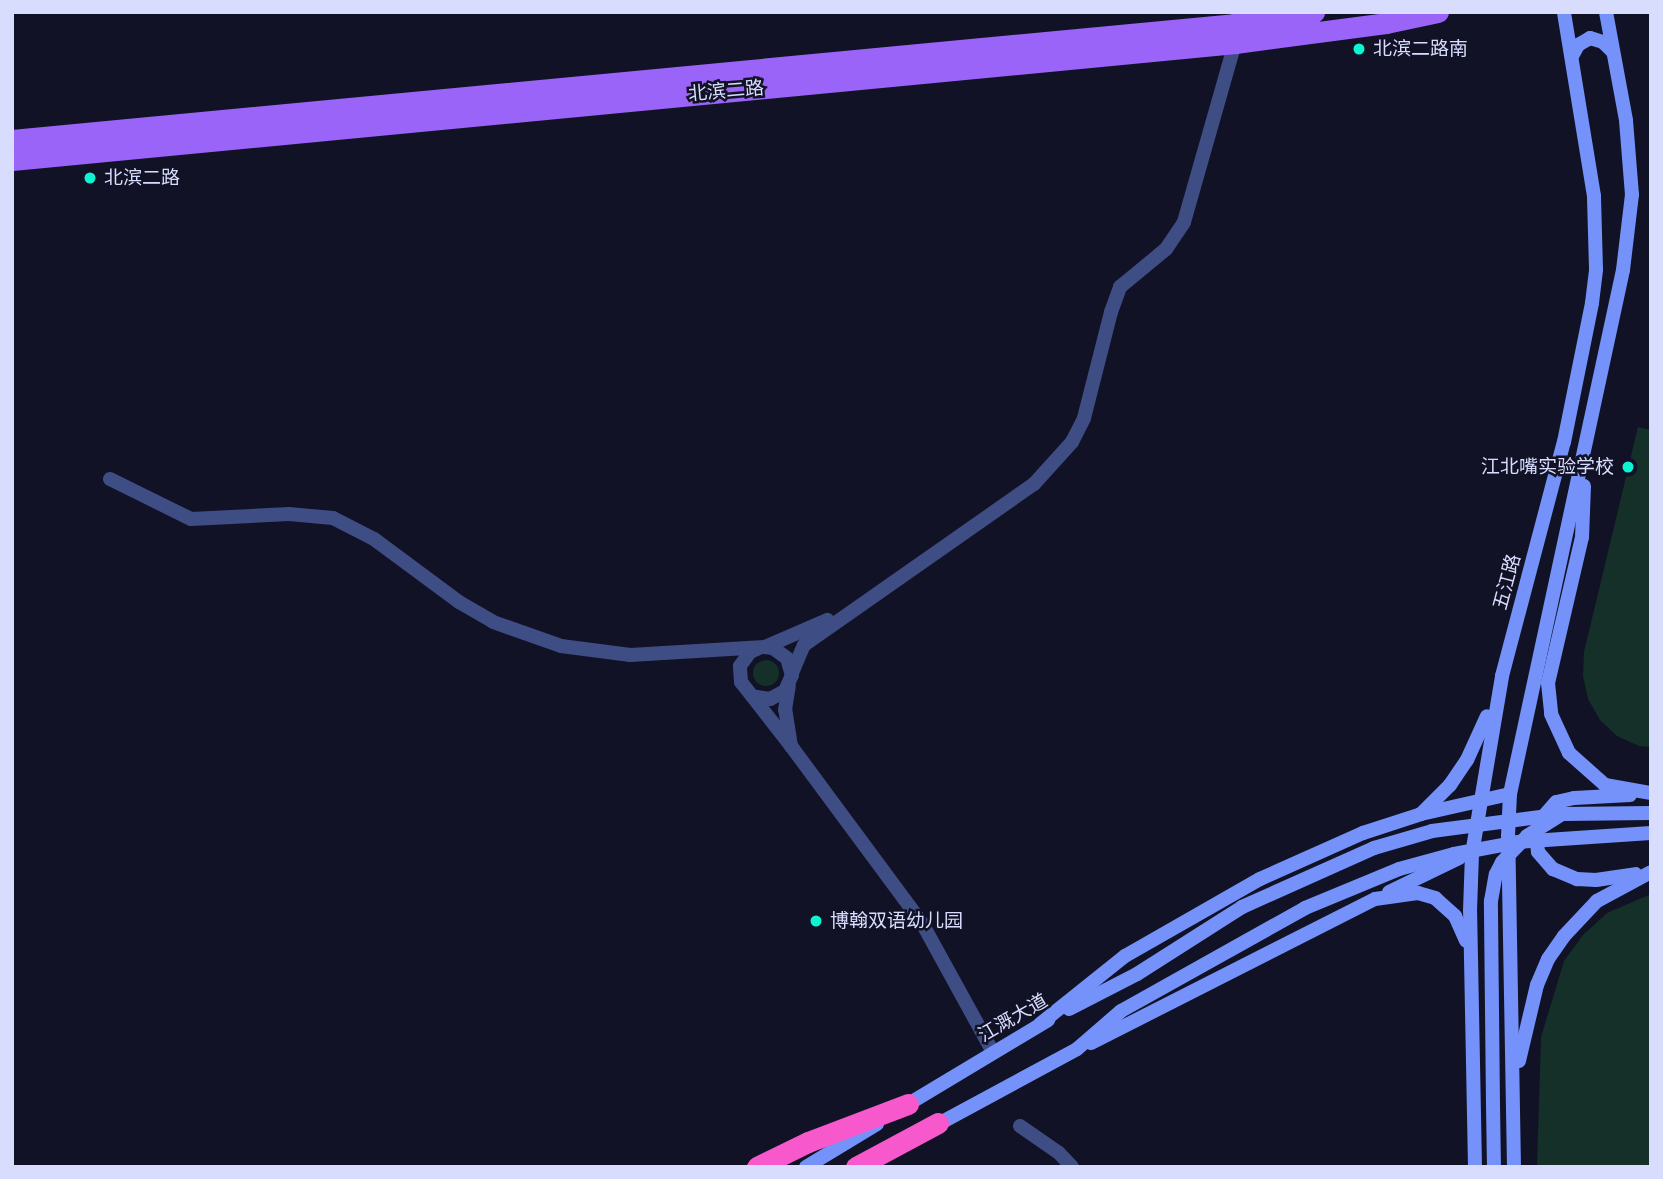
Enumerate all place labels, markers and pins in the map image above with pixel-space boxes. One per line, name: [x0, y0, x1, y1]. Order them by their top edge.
place label: 北滨二路南: [1373, 38, 1468, 60]
marker: 北滨二路南: [1351, 41, 1367, 57]
place label: 北滨二路: [104, 167, 180, 189]
marker: 北滨二路: [82, 170, 98, 186]
place label: 江北嘴实验学校: [1481, 456, 1614, 478]
marker: 江北嘴实验学校: [1620, 459, 1636, 475]
place label: 博翰双语幼儿园: [830, 910, 963, 932]
marker: 博翰双语幼儿园: [808, 913, 824, 929]

